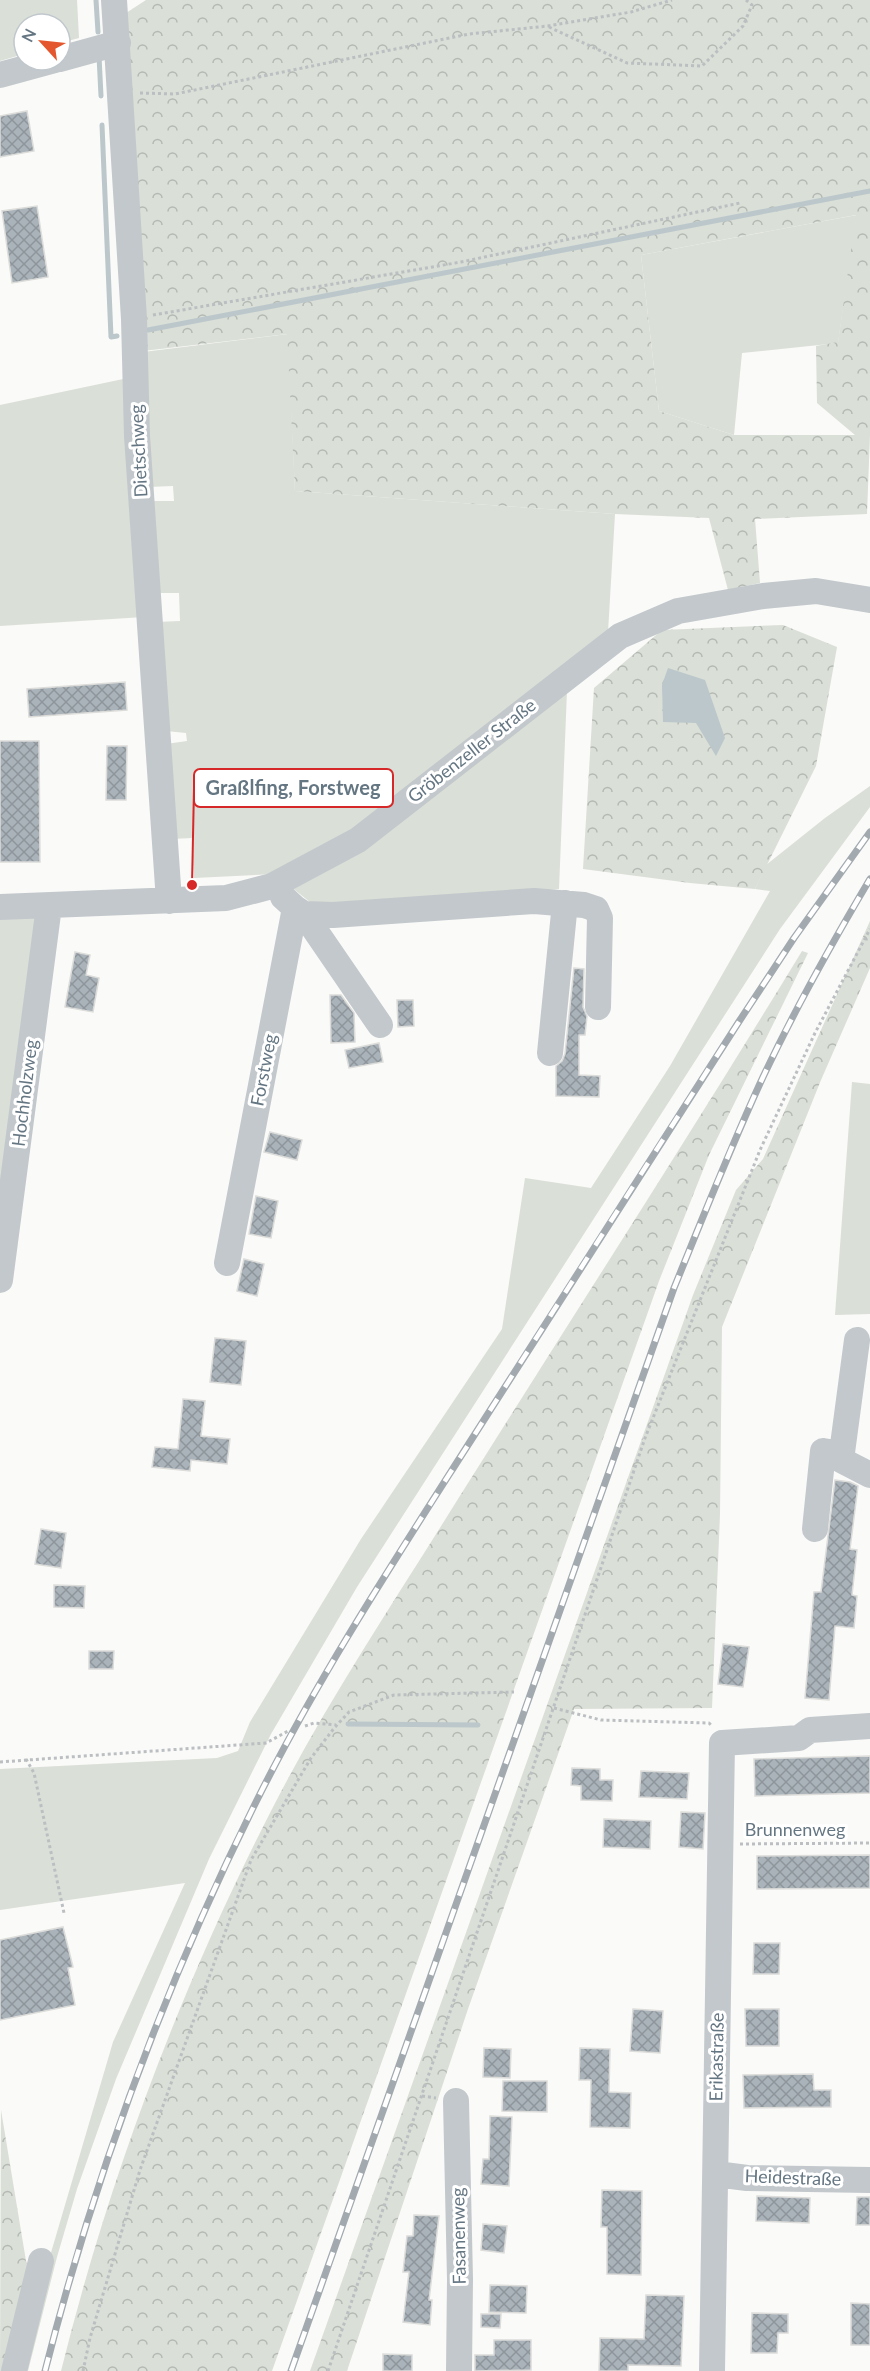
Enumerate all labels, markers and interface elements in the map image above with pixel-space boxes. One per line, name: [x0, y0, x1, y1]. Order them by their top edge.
north arrow: [12, 12, 72, 72]
text: N: [17, 25, 39, 45]
street label: Dietschweg: [125, 404, 151, 498]
street label: Gröbenzeller Straße: [403, 693, 540, 807]
callout: Graßlfing, Forstweg: [194, 769, 393, 807]
text: Graßlfing, Forstweg: [206, 775, 381, 799]
street label: Forstweg: [245, 1032, 281, 1108]
street label: Hochholzweg: [7, 1038, 41, 1148]
street label: Brunnenweg: [745, 1818, 845, 1840]
street label: Erikastraße: [704, 2012, 728, 2101]
street label: Heidestraße: [744, 2164, 842, 2190]
street label: Fasanenweg: [446, 2187, 470, 2285]

